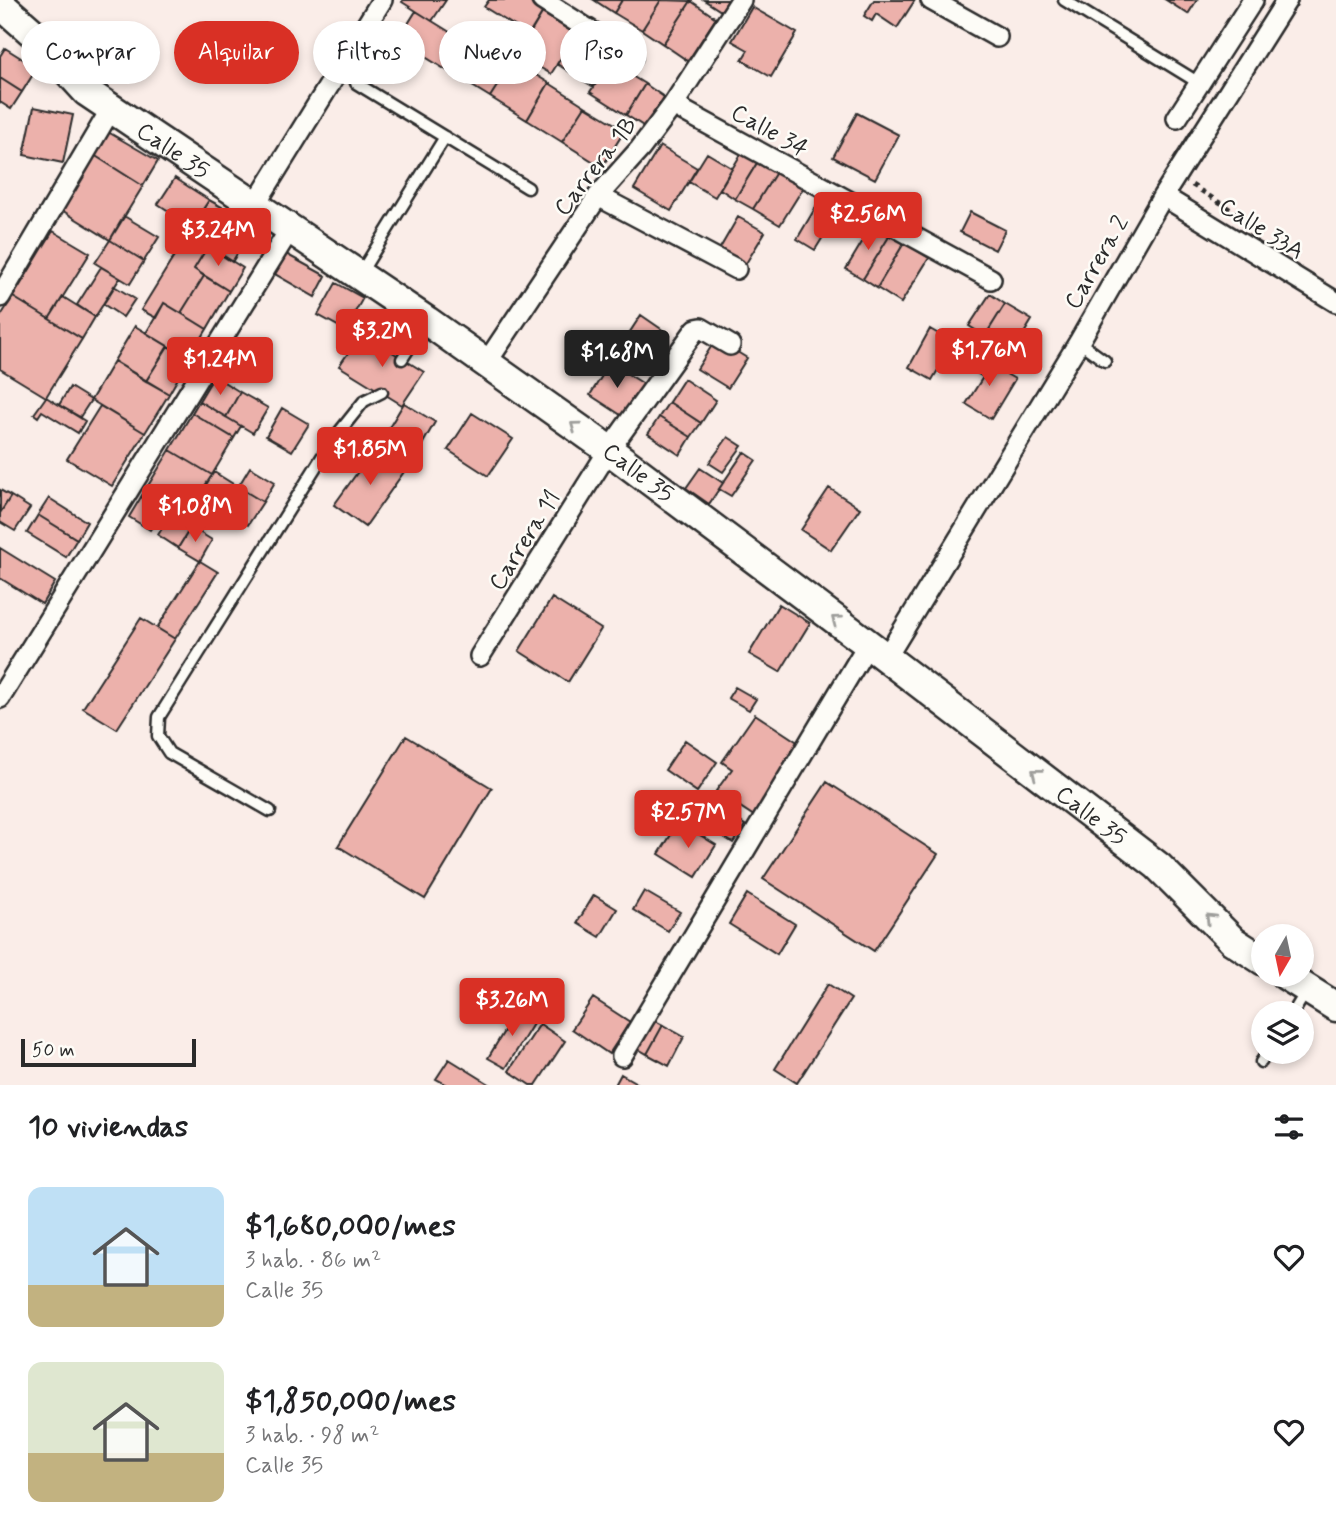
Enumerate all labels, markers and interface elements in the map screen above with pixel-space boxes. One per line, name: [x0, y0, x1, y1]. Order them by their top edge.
chip: Comprar: [21, 21, 160, 84]
chip: Alquilar: [174, 21, 299, 84]
chip: Filtros: [313, 21, 425, 84]
chip: Nuevo: [439, 21, 546, 84]
chip: Piso: [560, 21, 647, 84]
street label: Calle 34: [725, 98, 813, 165]
street label: Carrera 1B: [548, 111, 645, 223]
street label: Calle 35: [130, 116, 215, 187]
street label: Calle 33A: [1213, 191, 1310, 268]
pin: $2.56M: [811, 192, 925, 252]
text: $2.56M: [830, 200, 906, 230]
pin: $3.24M: [161, 208, 275, 268]
street label: Carrera 2: [1058, 210, 1137, 315]
text: $3.24M: [181, 216, 255, 246]
pin: $3.2M: [333, 310, 431, 369]
text: $3.2M: [352, 317, 412, 347]
pin: $1.76M: [932, 328, 1046, 388]
pin: $1.68M: [560, 330, 674, 390]
text: $1.76M: [951, 336, 1027, 366]
pin: $1.24M: [163, 338, 277, 397]
text: $1.68M: [580, 338, 654, 368]
text: $1.24M: [183, 345, 257, 375]
one-way arrow: [570, 421, 583, 434]
pin: $1.85M: [313, 428, 427, 487]
text: $1.85M: [333, 435, 407, 465]
street label: Calle 35: [596, 437, 680, 510]
pin: $1.08M: [138, 484, 252, 544]
street label: Carrera 11: [482, 485, 568, 597]
text: $1.08M: [158, 492, 232, 522]
one-way arrow: [831, 615, 844, 628]
one-way arrow: [1031, 768, 1044, 781]
street label: Calle 35: [1049, 779, 1132, 853]
pin: $2.57M: [631, 790, 745, 850]
text: $2.57M: [650, 798, 726, 828]
one-way arrow: [1206, 914, 1219, 927]
north arrow: [1251, 924, 1314, 987]
map controls: [1251, 924, 1314, 1064]
pin: $3.26M: [455, 978, 569, 1038]
text: $3.26M: [476, 986, 548, 1016]
button: layers: [1251, 1001, 1314, 1064]
scale bar: [21, 1036, 196, 1068]
text: 50 m: [32, 1038, 75, 1063]
text: 10 viviendas: [28, 1108, 188, 1147]
icon: filters: [1270, 1108, 1308, 1146]
text: $1,680,000/mes: [245, 1207, 456, 1246]
icon: home: [84, 1215, 168, 1299]
icon: heart: [1270, 1238, 1308, 1276]
text: 3 hab. · 86 m²: [245, 1246, 381, 1276]
text: Calle 35: [245, 1276, 323, 1306]
text: $1,850,000/mes: [245, 1382, 456, 1421]
icon: home: [84, 1390, 168, 1474]
icon: heart: [1270, 1413, 1308, 1451]
text: 3 hab. · 98 m²: [245, 1421, 380, 1451]
text: Calle 35: [245, 1451, 323, 1481]

